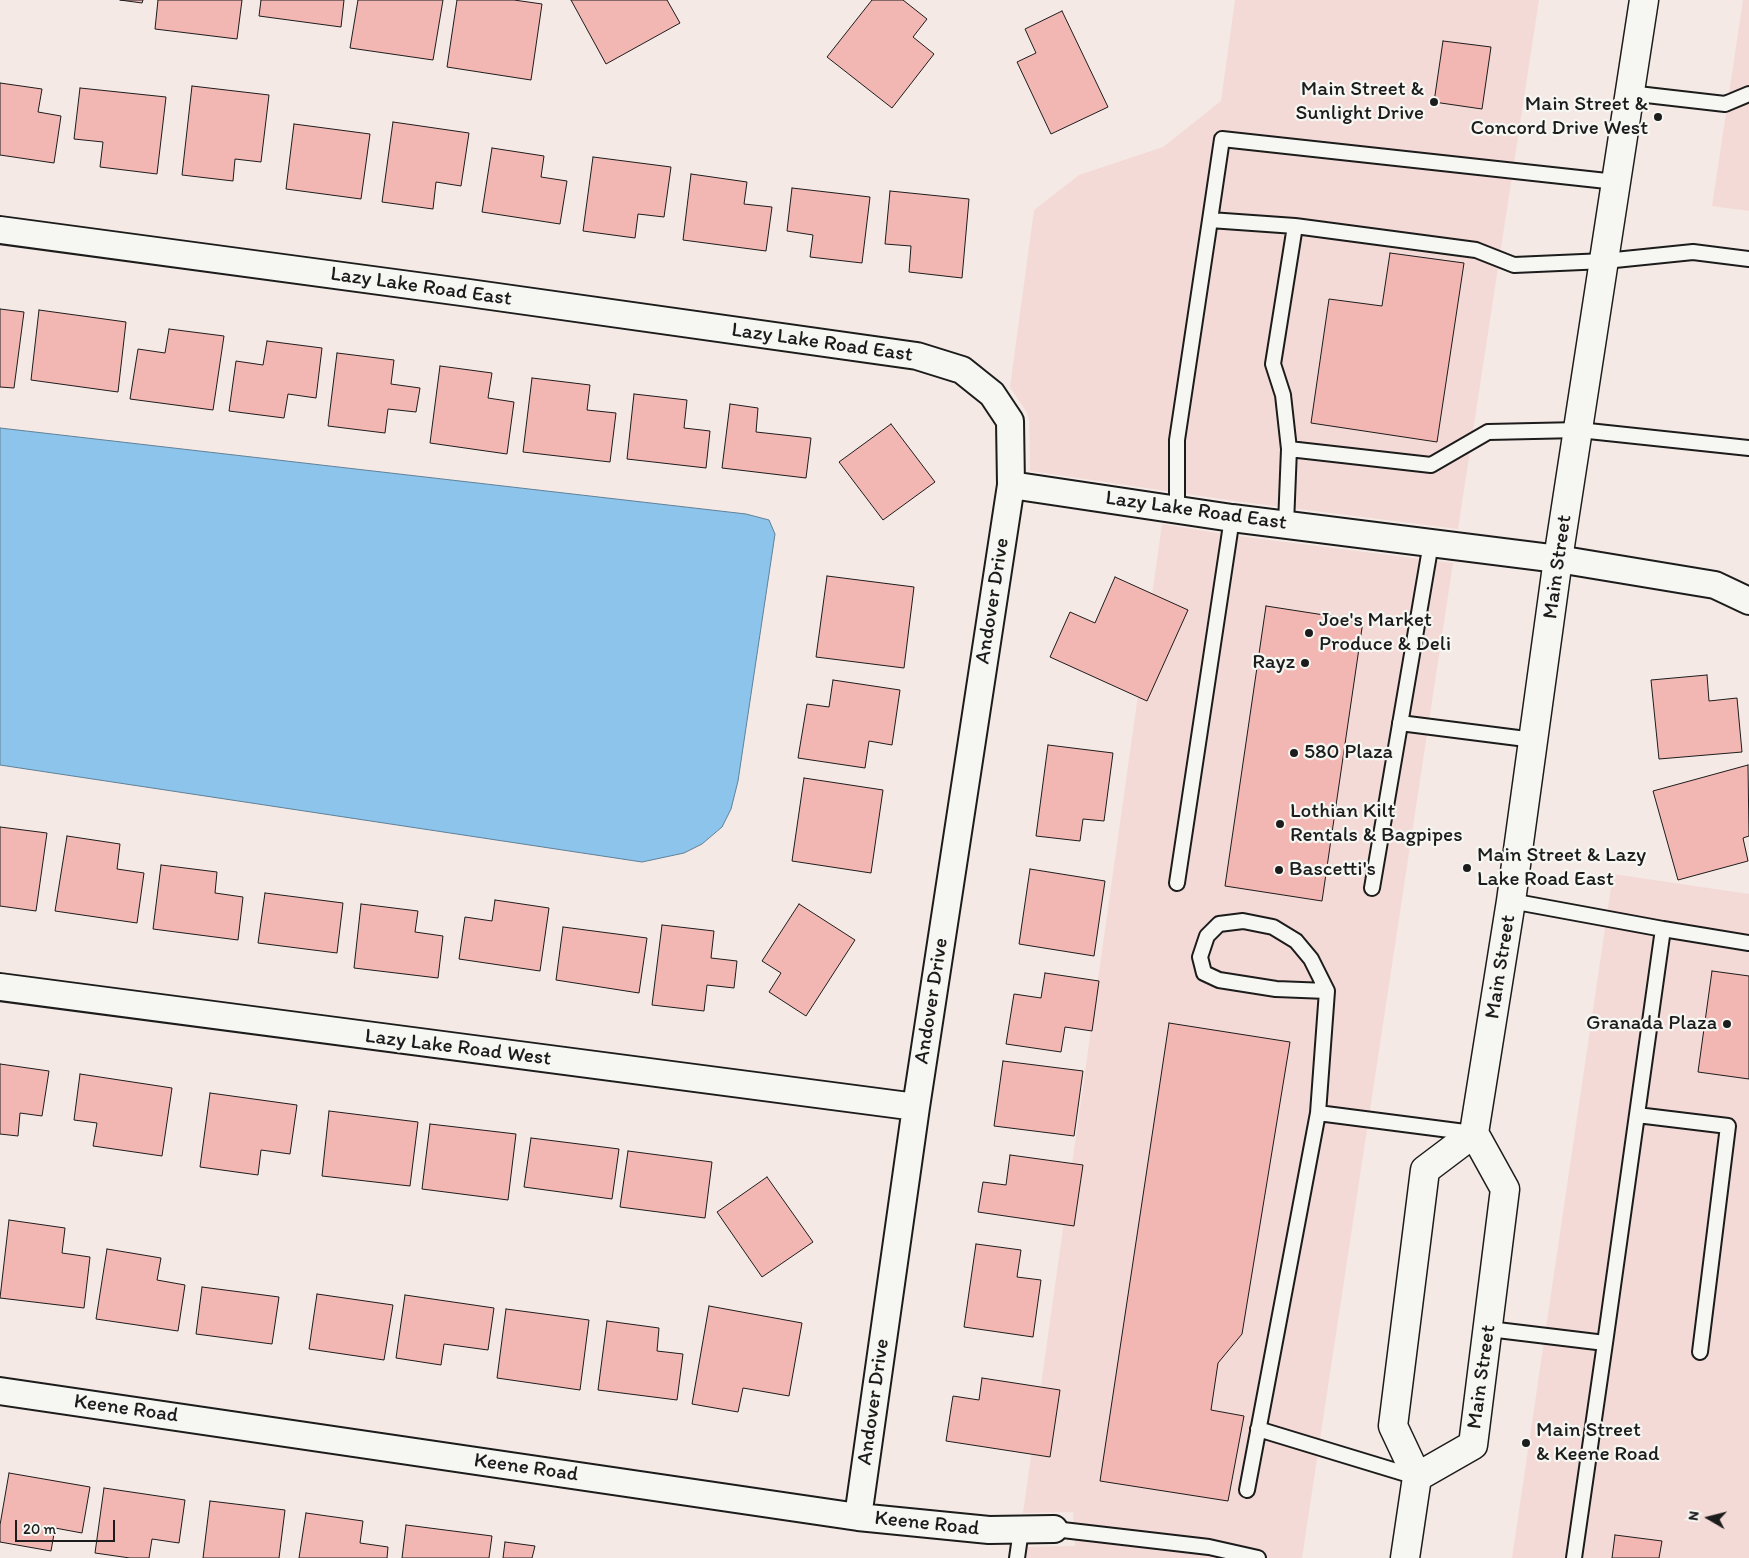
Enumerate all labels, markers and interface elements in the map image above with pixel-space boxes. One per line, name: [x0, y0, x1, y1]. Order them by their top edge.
place label: Main Street & Sunlight Drive: [1295, 77, 1424, 127]
place label: Main Street & Concord Drive West: [1471, 92, 1648, 142]
marker: Main Street & Sunlight Drive: [1428, 96, 1440, 108]
marker: Main Street & Concord Drive West: [1652, 111, 1664, 123]
street label: Lazy Lake Road East: [329, 262, 513, 312]
street label: Lazy Lake Road East: [730, 318, 914, 368]
street label: Lazy Lake Road East: [1104, 486, 1288, 536]
street label: Main Street: [1538, 513, 1578, 621]
street label: Andover Drive: [971, 536, 1015, 666]
place label: Joe's Market Produce & Deli: [1319, 608, 1451, 658]
marker: Joe's Market Produce & Deli: [1303, 627, 1315, 639]
place label: Rayz: [1252, 650, 1295, 676]
marker: Rayz: [1299, 657, 1311, 669]
place label: 580 Plaza: [1304, 740, 1393, 766]
marker: 580 Plaza: [1288, 747, 1300, 759]
place label: Lothian Kilt Rentals & Bagpipes: [1290, 799, 1463, 849]
marker: Lothian Kilt Rentals & Bagpipes: [1274, 818, 1286, 830]
place label: Main Street & Lazy Lake Road East: [1477, 843, 1646, 893]
place label: Bascetti's: [1289, 857, 1376, 883]
marker: Main Street & Lazy Lake Road East: [1461, 862, 1473, 874]
marker: Bascetti's: [1273, 864, 1285, 876]
street label: Main Street: [1480, 913, 1522, 1021]
street label: Andover Drive: [910, 936, 954, 1066]
place label: Granada Plaza: [1586, 1011, 1717, 1037]
marker: Granada Plaza: [1721, 1018, 1733, 1030]
street label: Lazy Lake Road West: [363, 1024, 553, 1072]
street label: Main Street: [1462, 1323, 1502, 1431]
street label: Andover Drive: [853, 1337, 895, 1467]
street label: Keene Road: [72, 1389, 180, 1429]
place label: Main Street & Keene Road: [1536, 1418, 1660, 1468]
marker: Main Street & Keene Road: [1520, 1437, 1532, 1449]
street label: Keene Road: [472, 1448, 580, 1488]
north arrow: [1684, 1493, 1734, 1543]
street label: Keene Road: [873, 1506, 981, 1542]
scale bar: [18, 1510, 118, 1542]
text: N: [1685, 1510, 1703, 1522]
text: 20 m: [23, 1520, 56, 1538]

